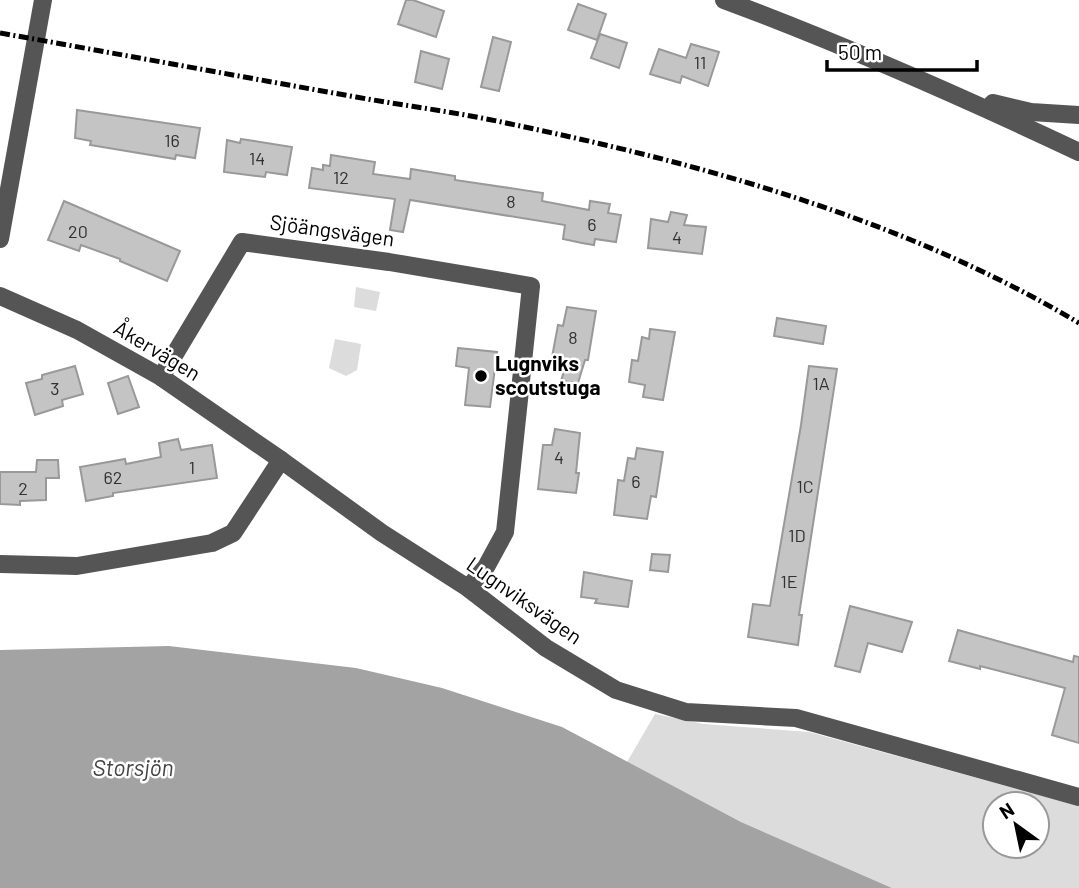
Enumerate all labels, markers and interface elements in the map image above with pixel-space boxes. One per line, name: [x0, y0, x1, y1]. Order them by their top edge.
scale bar: [827, 28, 978, 72]
text: 50 m: [838, 39, 882, 64]
house number: 11: [694, 51, 706, 73]
house number: 16: [164, 129, 180, 151]
house number: 14: [249, 147, 265, 169]
house number: 12: [333, 166, 349, 188]
house number: 8: [506, 190, 516, 212]
street label: Sjöängsvägen: [268, 208, 396, 251]
house number: 6: [587, 213, 597, 235]
house number: 20: [68, 220, 88, 242]
house number: 4: [672, 226, 682, 248]
street label: Åkervägen: [110, 314, 206, 385]
house number: 8: [568, 326, 578, 348]
place label: Lugnviks scoutstuga: [495, 350, 601, 399]
marker: Lugnviks scoutstuga: [473, 368, 489, 384]
house number: 1A: [812, 372, 830, 394]
house number: 3: [50, 377, 60, 399]
house number: 4: [554, 446, 564, 468]
house number: 1: [189, 456, 195, 478]
house number: 62: [104, 466, 122, 488]
house number: 6: [631, 470, 641, 492]
house number: 1C: [796, 475, 814, 497]
house number: 2: [18, 477, 28, 499]
house number: 1D: [788, 524, 806, 546]
street label: Lugnviksvägen: [462, 551, 587, 649]
house number: 1E: [780, 570, 798, 592]
water label: Storsjön: [92, 753, 174, 781]
north arrow: [981, 790, 1051, 860]
text: N: [995, 797, 1018, 823]

